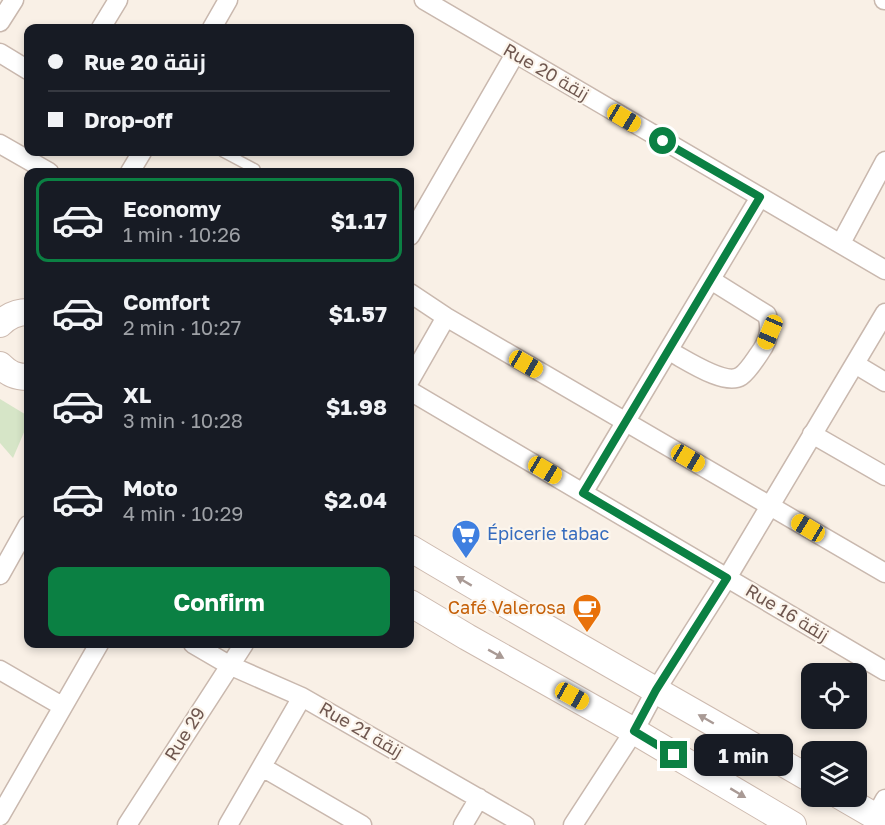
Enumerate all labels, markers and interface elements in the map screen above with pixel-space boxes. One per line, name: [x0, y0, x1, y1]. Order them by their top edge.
street label: Rue 20 زنقة: [499, 38, 593, 105]
text: Rue 20 زنقة: [84, 48, 206, 75]
car: [604, 101, 644, 135]
text: Drop-off: [84, 106, 173, 133]
route start: [649, 127, 676, 154]
icon: car: [51, 193, 105, 247]
text: Economy: [123, 195, 221, 222]
text: $1.17: [331, 207, 387, 234]
text: 1 min · 10:26: [123, 222, 241, 246]
icon: car: [51, 286, 105, 340]
text: Comfort: [123, 288, 210, 315]
text: $1.57: [328, 300, 387, 327]
car: [755, 312, 785, 352]
text: 2 min · 10:27: [123, 315, 241, 339]
car: [506, 347, 546, 381]
icon: car: [51, 379, 105, 433]
text: XL: [123, 381, 151, 408]
text: $1.98: [326, 393, 387, 420]
text: 3 min · 10:28: [123, 408, 243, 432]
car: [668, 441, 708, 475]
car: [525, 453, 565, 487]
icon: car: [51, 472, 105, 526]
text: Moto: [123, 474, 178, 501]
text: $2.04: [324, 486, 387, 513]
text: 4 min · 10:29: [123, 501, 243, 525]
car: [788, 511, 828, 545]
supermarket icon: Épicerie tabac: [450, 518, 482, 560]
place label: Épicerie tabac: [487, 522, 610, 544]
button: Confirm: [48, 567, 390, 636]
one-way arrow: [456, 575, 472, 586]
street label: Rue 16 زنقة: [741, 579, 833, 646]
cafe icon: Café Valerosa: [571, 592, 603, 634]
place label: Café Valerosa: [448, 596, 566, 618]
one-way arrow: [488, 649, 505, 659]
map controls: [801, 663, 867, 807]
button: locate: [801, 663, 867, 729]
car: [552, 679, 592, 713]
street label: Rue 21 زنقة: [315, 696, 407, 763]
street label: Rue 29: [159, 703, 209, 764]
one-way arrow: [697, 714, 714, 724]
callout: 1 min: [695, 734, 794, 776]
route end: [660, 741, 687, 768]
button: layers: [801, 741, 867, 807]
text: 1 min: [718, 743, 769, 767]
one-way arrow: [730, 787, 746, 798]

